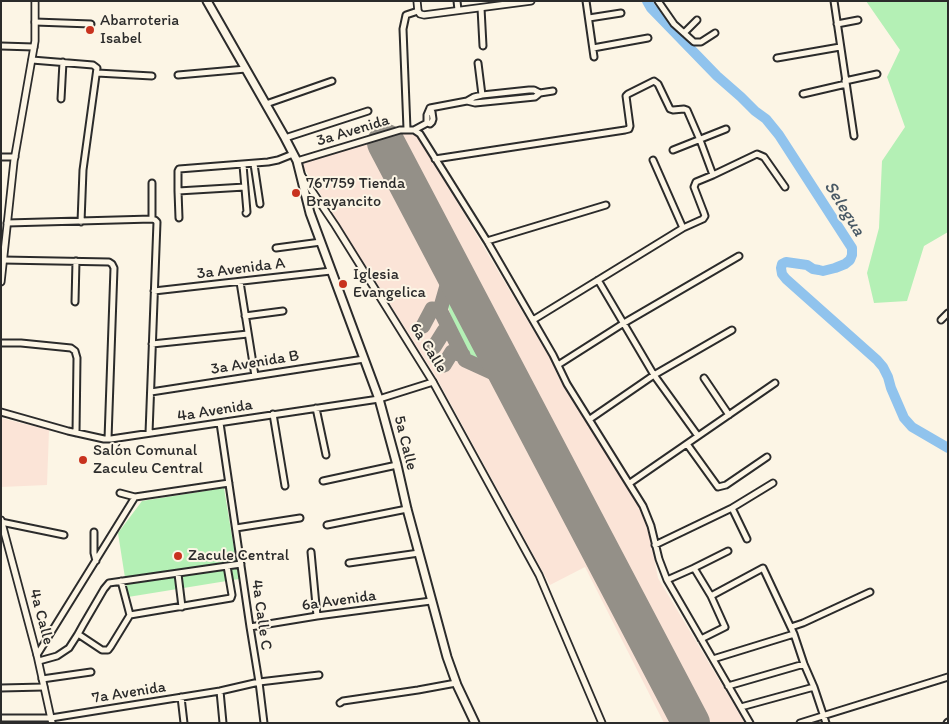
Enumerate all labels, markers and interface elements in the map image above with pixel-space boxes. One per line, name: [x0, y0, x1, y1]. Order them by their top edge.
place label: Abarroteria Isabel: [100, 11, 179, 49]
marker: Abarroteria Isabel: [84, 24, 96, 36]
street label: 3a Avenida: [314, 111, 392, 151]
place label: 767759 Tienda Brayancito: [306, 174, 405, 212]
water label: Selegua: [819, 177, 869, 241]
marker: 767759 Tienda Brayancito: [290, 187, 302, 199]
street label: 3a Avenida A: [196, 254, 286, 284]
place label: Iglesia Evangelica: [353, 265, 426, 303]
marker: Iglesia Evangelica: [337, 278, 349, 290]
street label: 6a Calle: [405, 319, 451, 377]
street label: 3a Avenida B: [209, 347, 301, 379]
street label: 4a Avenida: [176, 396, 254, 426]
street label: 5a Calle: [389, 414, 421, 472]
place label: Salón Comunal Zaculeu Central: [93, 441, 203, 479]
marker: Salón Comunal Zaculeu Central: [77, 454, 89, 466]
place label: Zacule Central: [188, 546, 289, 566]
marker: Zacule Central: [172, 550, 184, 562]
street label: 4a Calle C: [247, 579, 275, 651]
street label: 6a Avenida: [300, 586, 378, 616]
street label: 4a Calle: [24, 587, 58, 647]
street label: 7a Avenida: [91, 678, 167, 708]

